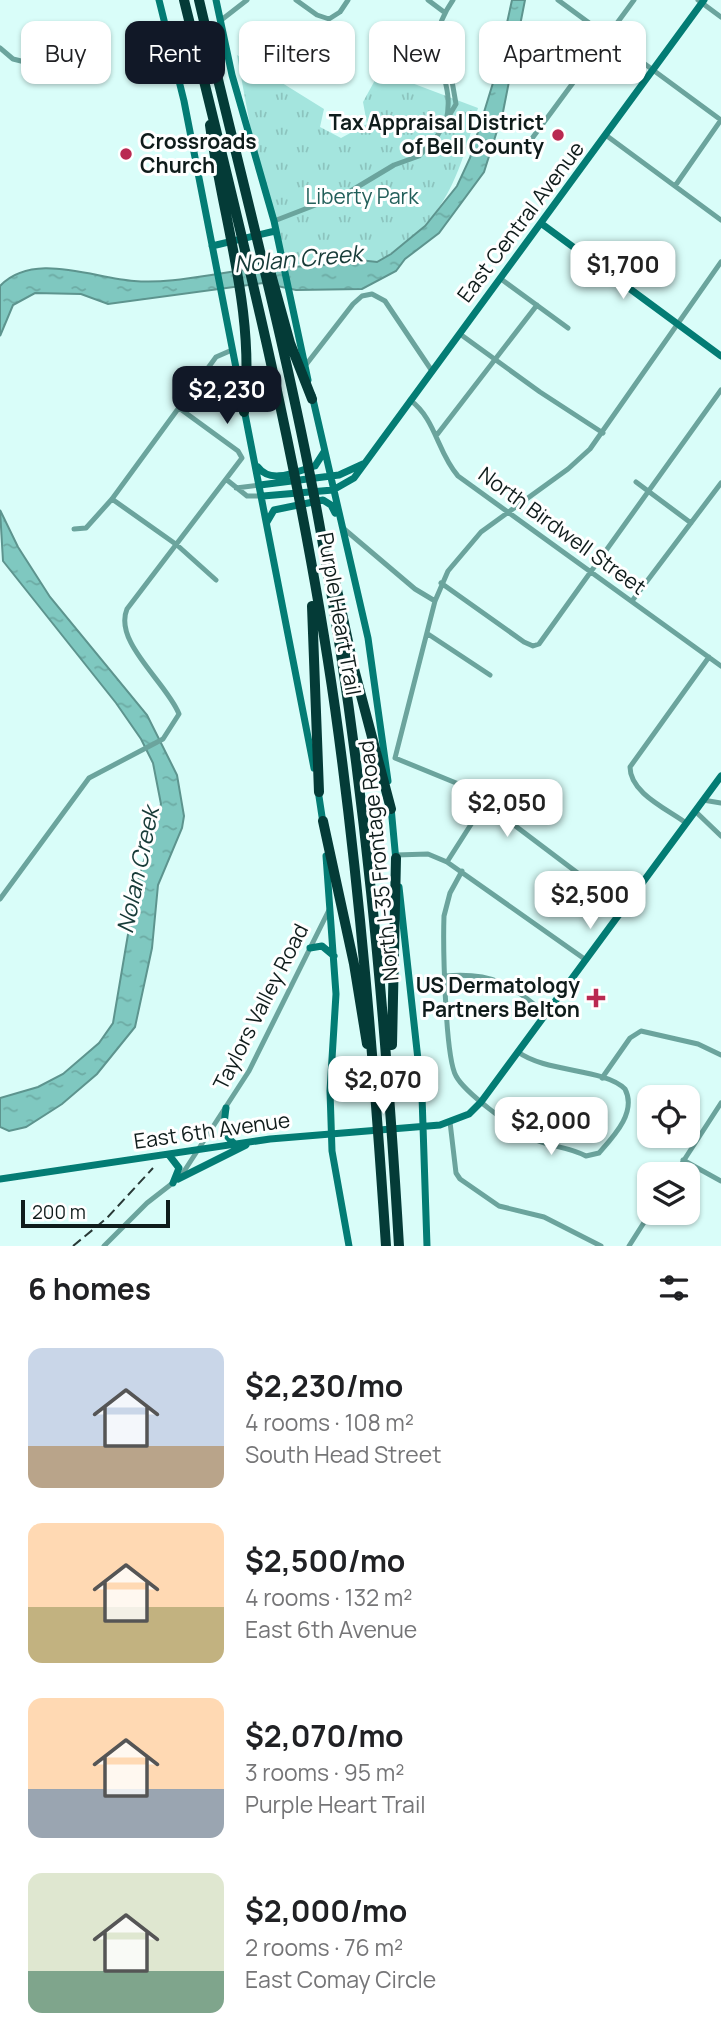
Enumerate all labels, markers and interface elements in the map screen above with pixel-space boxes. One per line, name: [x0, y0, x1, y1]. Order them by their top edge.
chip: Buy: [21, 21, 111, 84]
chip: Rent: [125, 21, 225, 84]
chip: Filters: [239, 21, 355, 84]
chip: New: [369, 21, 465, 84]
chip: Apartment: [479, 21, 646, 84]
place label: Tax Appraisal District of Bell County: [329, 108, 544, 160]
place label: Crossroads Church: [140, 127, 257, 179]
marker: Tax Appraisal District of Bell County: [550, 127, 566, 143]
street label: East Central Avenue: [450, 135, 590, 308]
marker: Crossroads Church: [118, 146, 134, 162]
park label: Liberty Park: [305, 182, 419, 210]
water label: Nolan Creek: [232, 236, 367, 280]
pin: $1,700: [566, 242, 680, 301]
text: $1,700: [586, 248, 660, 280]
pin: $2,230: [170, 366, 284, 426]
text: $2,230: [188, 373, 266, 405]
street label: North Birdwell Street: [473, 460, 652, 600]
street label: Purple Heart Trail: [312, 530, 368, 697]
street label: North I-35 Frontage Road: [351, 739, 405, 983]
pin: $2,050: [450, 780, 564, 839]
text: $2,050: [468, 786, 546, 818]
water label: Nolan Creek: [108, 800, 167, 936]
pin: $2,500: [533, 872, 647, 931]
text: $2,500: [551, 878, 629, 910]
street label: Taylors Valley Road: [206, 919, 314, 1095]
place label: US Dermatology Partners Belton: [416, 971, 580, 1023]
marker: US Dermatology Partners Belton: [586, 988, 606, 1008]
pin: $2,070: [326, 1056, 440, 1116]
text: $2,070: [344, 1063, 422, 1095]
map controls: [637, 1085, 700, 1225]
button: locate: [637, 1085, 700, 1148]
pin: $2,000: [494, 1098, 608, 1157]
text: $2,000: [511, 1104, 591, 1136]
street label: East 6th Avenue: [132, 1105, 292, 1155]
button: layers: [637, 1162, 700, 1225]
scale bar: [21, 1197, 170, 1229]
text: 200 m: [32, 1199, 86, 1225]
text: 6 homes: [28, 1268, 151, 1309]
icon: filters: [655, 1269, 693, 1307]
text: $2,230/mo: [245, 1365, 403, 1406]
icon: home: [84, 1376, 168, 1460]
text: 4 rooms · 108 m²: [245, 1406, 414, 1438]
text: South Head Street: [245, 1438, 441, 1470]
text: $2,500/mo: [245, 1540, 405, 1581]
icon: home: [84, 1551, 168, 1635]
text: 4 rooms · 132 m²: [245, 1581, 413, 1613]
text: East 6th Avenue: [245, 1613, 417, 1645]
text: $2,070/mo: [245, 1715, 404, 1756]
icon: home: [84, 1726, 168, 1810]
text: 3 rooms · 95 m²: [245, 1756, 404, 1788]
text: Purple Heart Trail: [245, 1788, 426, 1820]
text: $2,000/mo: [245, 1890, 407, 1931]
icon: home: [84, 1901, 168, 1985]
text: 2 rooms · 76 m²: [245, 1931, 403, 1963]
text: East Comay Circle: [245, 1963, 436, 1995]

